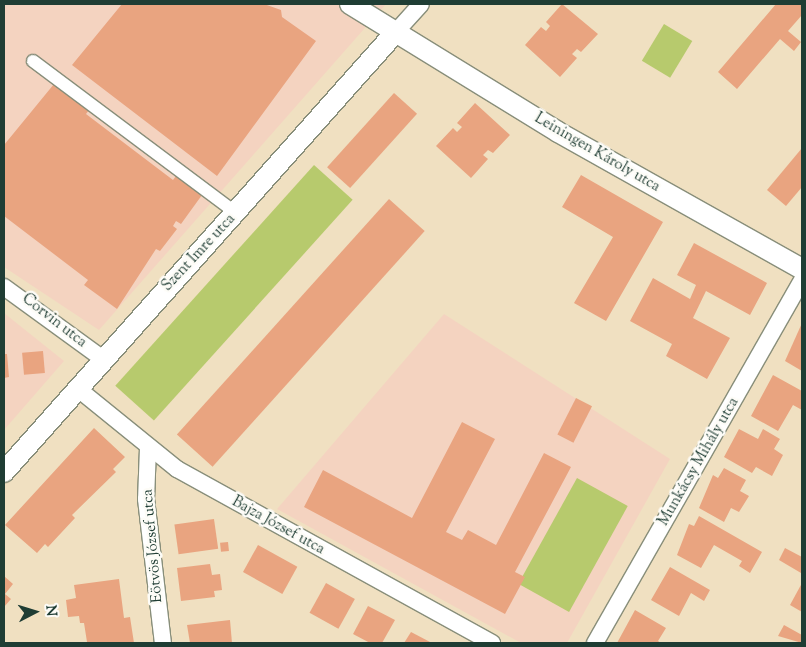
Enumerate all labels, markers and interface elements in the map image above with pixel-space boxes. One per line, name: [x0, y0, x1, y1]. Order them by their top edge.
street label: Leiningen Károly utca: [531, 110, 663, 196]
street label: Szent Imre utca: [159, 211, 239, 295]
street label: Corvin utca: [18, 290, 90, 352]
street label: Munkácsy Mihály utca: [655, 395, 743, 529]
street label: Eötvös József utca: [139, 488, 167, 604]
street label: Bajza József utca: [229, 493, 327, 559]
north arrow: [10, 587, 60, 637]
text: N: [39, 604, 60, 617]

